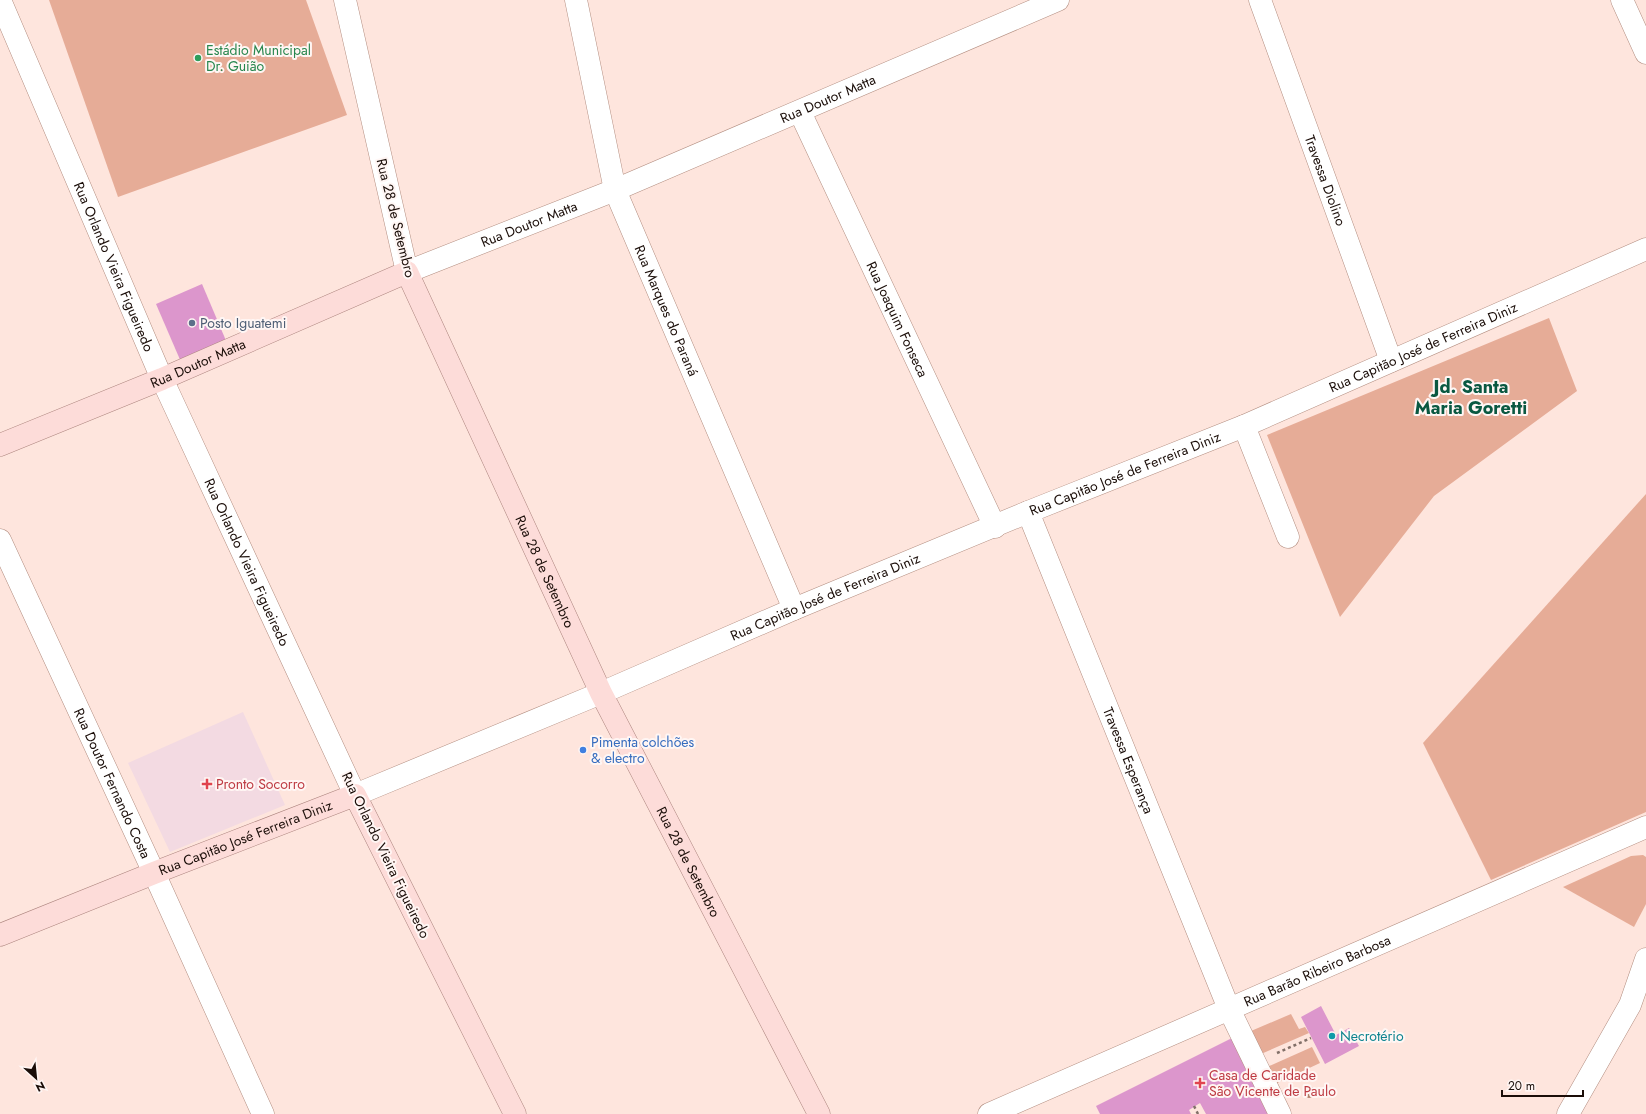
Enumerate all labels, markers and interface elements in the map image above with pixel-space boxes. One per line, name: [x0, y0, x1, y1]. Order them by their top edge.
place label: Estádio Municipal Dr. Guião: [206, 40, 311, 76]
marker: Estádio Municipal Dr. Guião: [193, 53, 203, 63]
street label: Rua Doutor Matta: [777, 69, 879, 128]
street label: Travessa Diolino: [1300, 132, 1351, 229]
street label: Rua 28 de Setembro: [372, 156, 421, 280]
street label: Rua Orlando Vieira Figueiredo: [69, 179, 159, 355]
street label: Rua Doutor Matta: [478, 196, 580, 252]
street label: Rua Marques do Paraná: [630, 242, 703, 379]
street label: Rua Joaquim Fonseca: [862, 258, 933, 381]
street label: Rua Capitão José de Ferreira Diniz: [1326, 297, 1521, 397]
place label: Posto Iguatemi: [200, 313, 286, 333]
marker: Posto Iguatemi: [187, 318, 197, 328]
street label: Rua Doutor Matta: [147, 334, 249, 393]
district label: Jd. Santa Maria Goretti: [1415, 374, 1527, 421]
street label: Rua Capitão José de Ferreira Diniz: [1026, 426, 1224, 521]
street label: Rua Orlando Vieira Figueiredo: [199, 475, 295, 650]
street label: Rua 28 de Setembro: [510, 512, 580, 631]
street label: Rua Capitão José de Ferreira Diniz: [727, 548, 923, 646]
street label: Travessa Esperança: [1098, 704, 1159, 817]
street label: Rua Doutor Fernando Costa: [69, 705, 156, 862]
place label: Pimenta colchões & electro: [591, 732, 695, 768]
marker: Pimenta colchões & electro: [578, 745, 588, 755]
street label: Rua Orlando Vieira Figueiredo: [337, 768, 435, 942]
place label: Pronto Socorro: [216, 774, 305, 794]
marker: Pronto Socorro: [201, 778, 213, 790]
street label: Rua Capitão José Ferreira Diniz: [156, 795, 336, 880]
street label: Rua 28 de Setembro: [652, 803, 726, 921]
street label: Rua Barão Ribeiro Barbosa: [1241, 930, 1394, 1012]
place label: Necrotério: [1340, 1026, 1404, 1046]
marker: Necrotério: [1327, 1031, 1337, 1041]
north arrow: [16, 1058, 56, 1098]
place label: Casa de Caridade São Vicente de Paulo: [1209, 1065, 1336, 1101]
scale bar: [1502, 1072, 1583, 1098]
marker: Casa de Caridade São Vicente de Paulo: [1194, 1077, 1206, 1089]
text: 20 m: [1508, 1077, 1535, 1095]
text: N: [33, 1078, 48, 1096]

